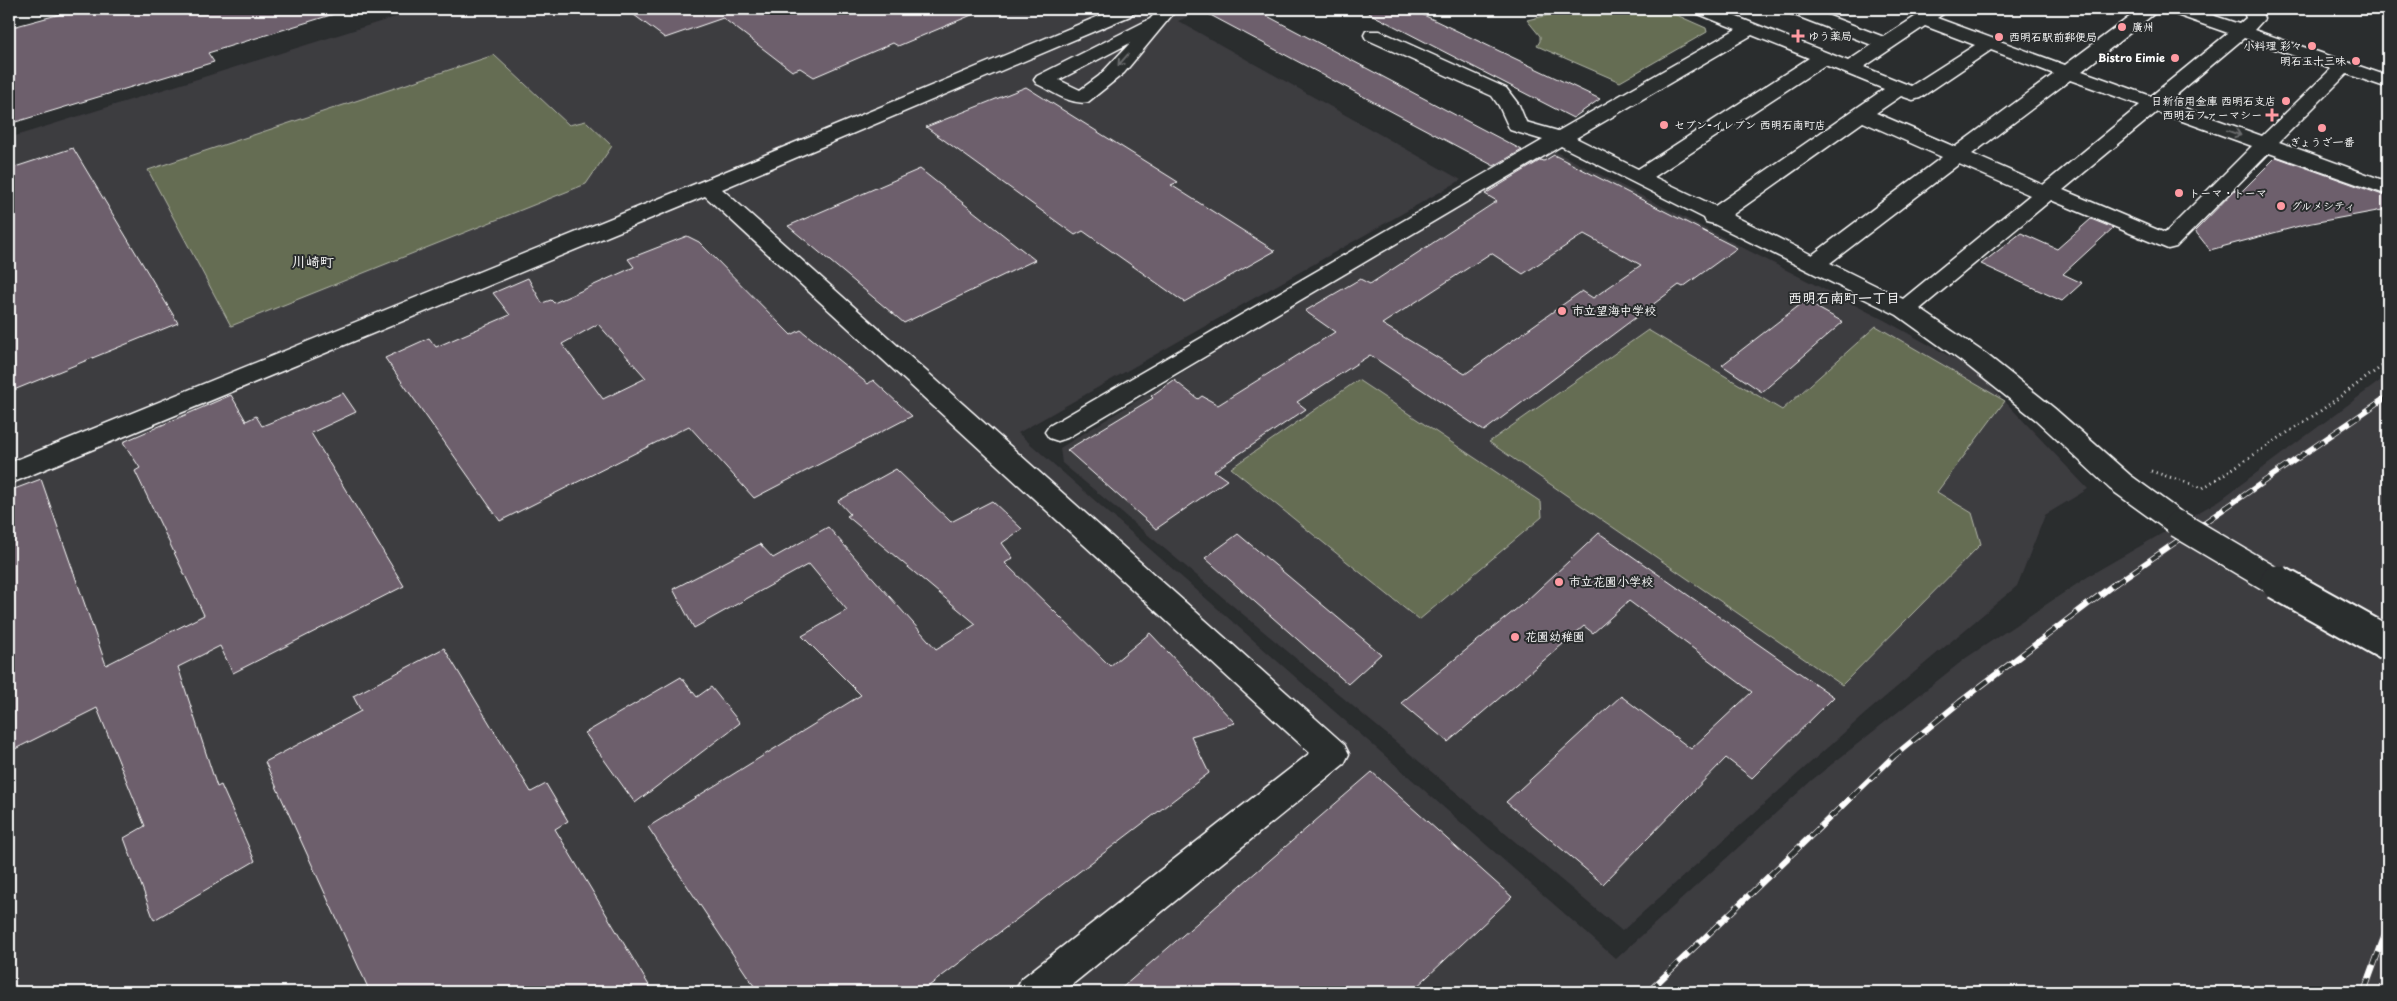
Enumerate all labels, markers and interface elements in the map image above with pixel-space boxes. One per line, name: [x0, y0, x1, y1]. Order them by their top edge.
place label: 廣州: [2132, 18, 2154, 35]
marker: 廣州: [2116, 21, 2128, 33]
place label: ゆう薬局: [1808, 27, 1852, 44]
place label: 西明石駅前郵便局: [2009, 28, 2097, 45]
marker: ゆう薬局: [1792, 30, 1804, 42]
marker: 西明石駅前郵便局: [1993, 31, 2005, 43]
place label: 小料理 彩々: [2243, 37, 2302, 54]
marker: 小料理 彩々: [2306, 40, 2318, 52]
place label: Bistro Eimie: [2098, 49, 2165, 66]
marker: Bistro Eimie: [2169, 52, 2181, 64]
place label: 明石玉十三味: [2280, 52, 2346, 69]
one-way arrow: [1118, 54, 1129, 67]
marker: 明石玉十三味: [2350, 55, 2362, 67]
place label: 日新信用金庫 西明石支店: [2151, 92, 2276, 109]
marker: 日新信用金庫 西明石支店: [2280, 95, 2292, 107]
place label: 西明石ファーマシー: [2163, 106, 2262, 123]
marker: 西明石ファーマシー: [2266, 109, 2278, 121]
place label: セブン-イレブン 西明石南町店: [1674, 116, 1826, 133]
marker: セブン-イレブン 西明石南町店: [1658, 119, 1670, 131]
marker: ぎょうざ一番: [2316, 122, 2328, 134]
one-way arrow: [2225, 129, 2241, 138]
place label: ぎょうざ一番: [2289, 133, 2355, 150]
place label: トーマ・トーマ: [2189, 184, 2267, 201]
marker: トーマ・トーマ: [2173, 187, 2185, 199]
place label: グルメシティ: [2291, 197, 2355, 214]
marker: グルメシティ: [2275, 200, 2287, 212]
district label: 川崎町: [292, 251, 334, 272]
district label: 西明石南町一丁目: [1788, 287, 1900, 308]
place label: 市立望海中学校: [1572, 301, 1656, 319]
marker: 市立望海中学校: [1556, 305, 1568, 317]
place label: 市立花園小学校: [1569, 572, 1653, 590]
marker: 市立花園小学校: [1553, 576, 1565, 588]
place label: 花園幼稚園: [1525, 627, 1585, 645]
marker: 花園幼稚園: [1509, 631, 1521, 643]

